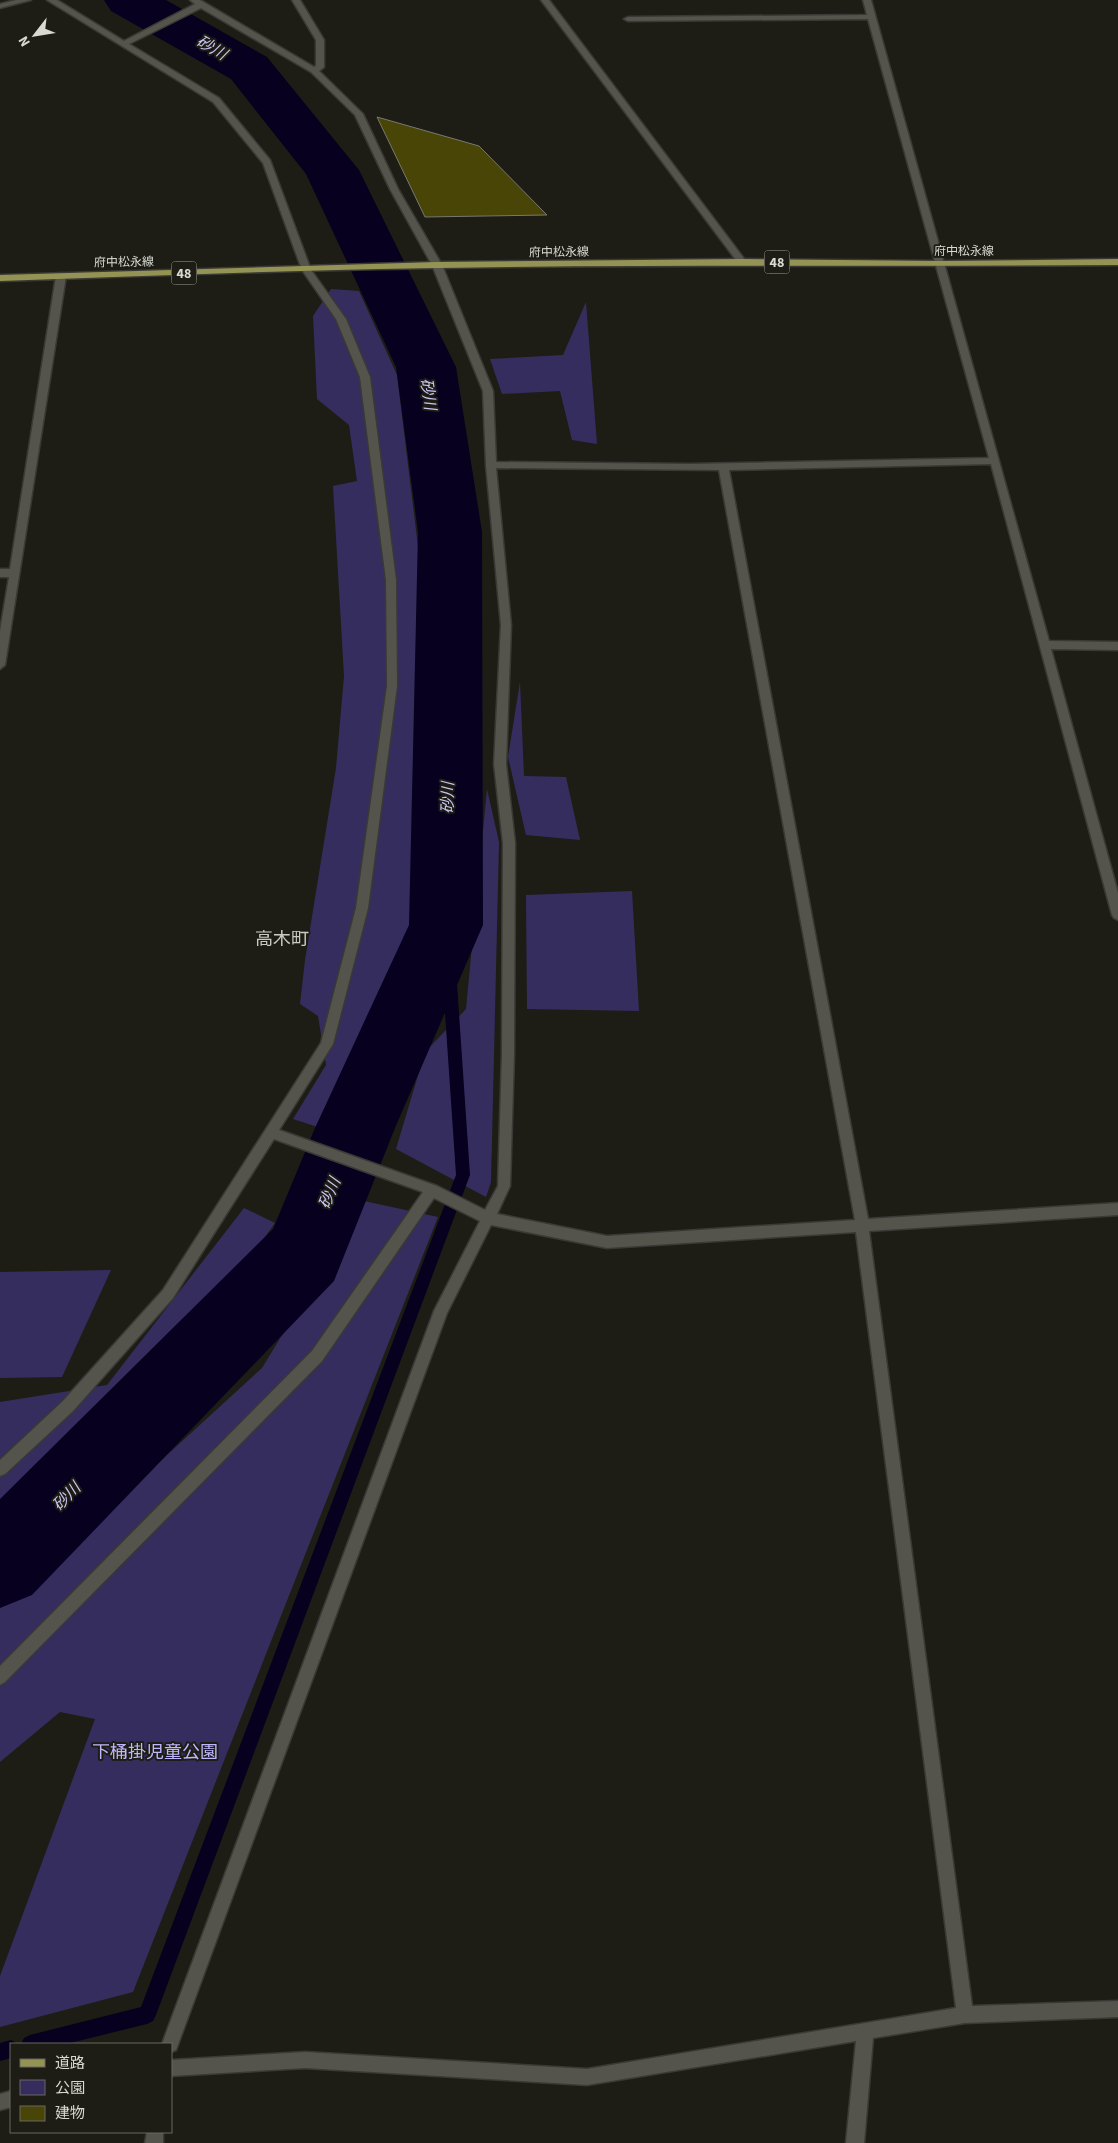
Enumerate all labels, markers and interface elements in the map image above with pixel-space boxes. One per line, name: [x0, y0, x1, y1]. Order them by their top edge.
north arrow: [10, 10, 60, 60]
water label: 砂川: [192, 30, 233, 66]
text: N: [14, 32, 36, 50]
street label: 府中松永線: [529, 243, 589, 262]
street label: 府中松永線: [934, 243, 994, 260]
road number: 48: [764, 250, 790, 274]
street label: 府中松永線: [94, 253, 154, 272]
road number: 48: [172, 262, 196, 284]
water label: 砂川: [415, 377, 441, 413]
water label: 砂川: [437, 780, 459, 814]
district label: 高木町: [255, 927, 309, 952]
water label: 砂川: [314, 1173, 347, 1212]
water label: 砂川: [48, 1476, 87, 1516]
park label: 下桶掛児童公園: [92, 1740, 218, 1765]
legend: [10, 2043, 172, 2133]
text: 道路: [55, 2053, 85, 2074]
text: 公園: [55, 2078, 85, 2099]
text: 建物: [55, 2103, 85, 2124]

